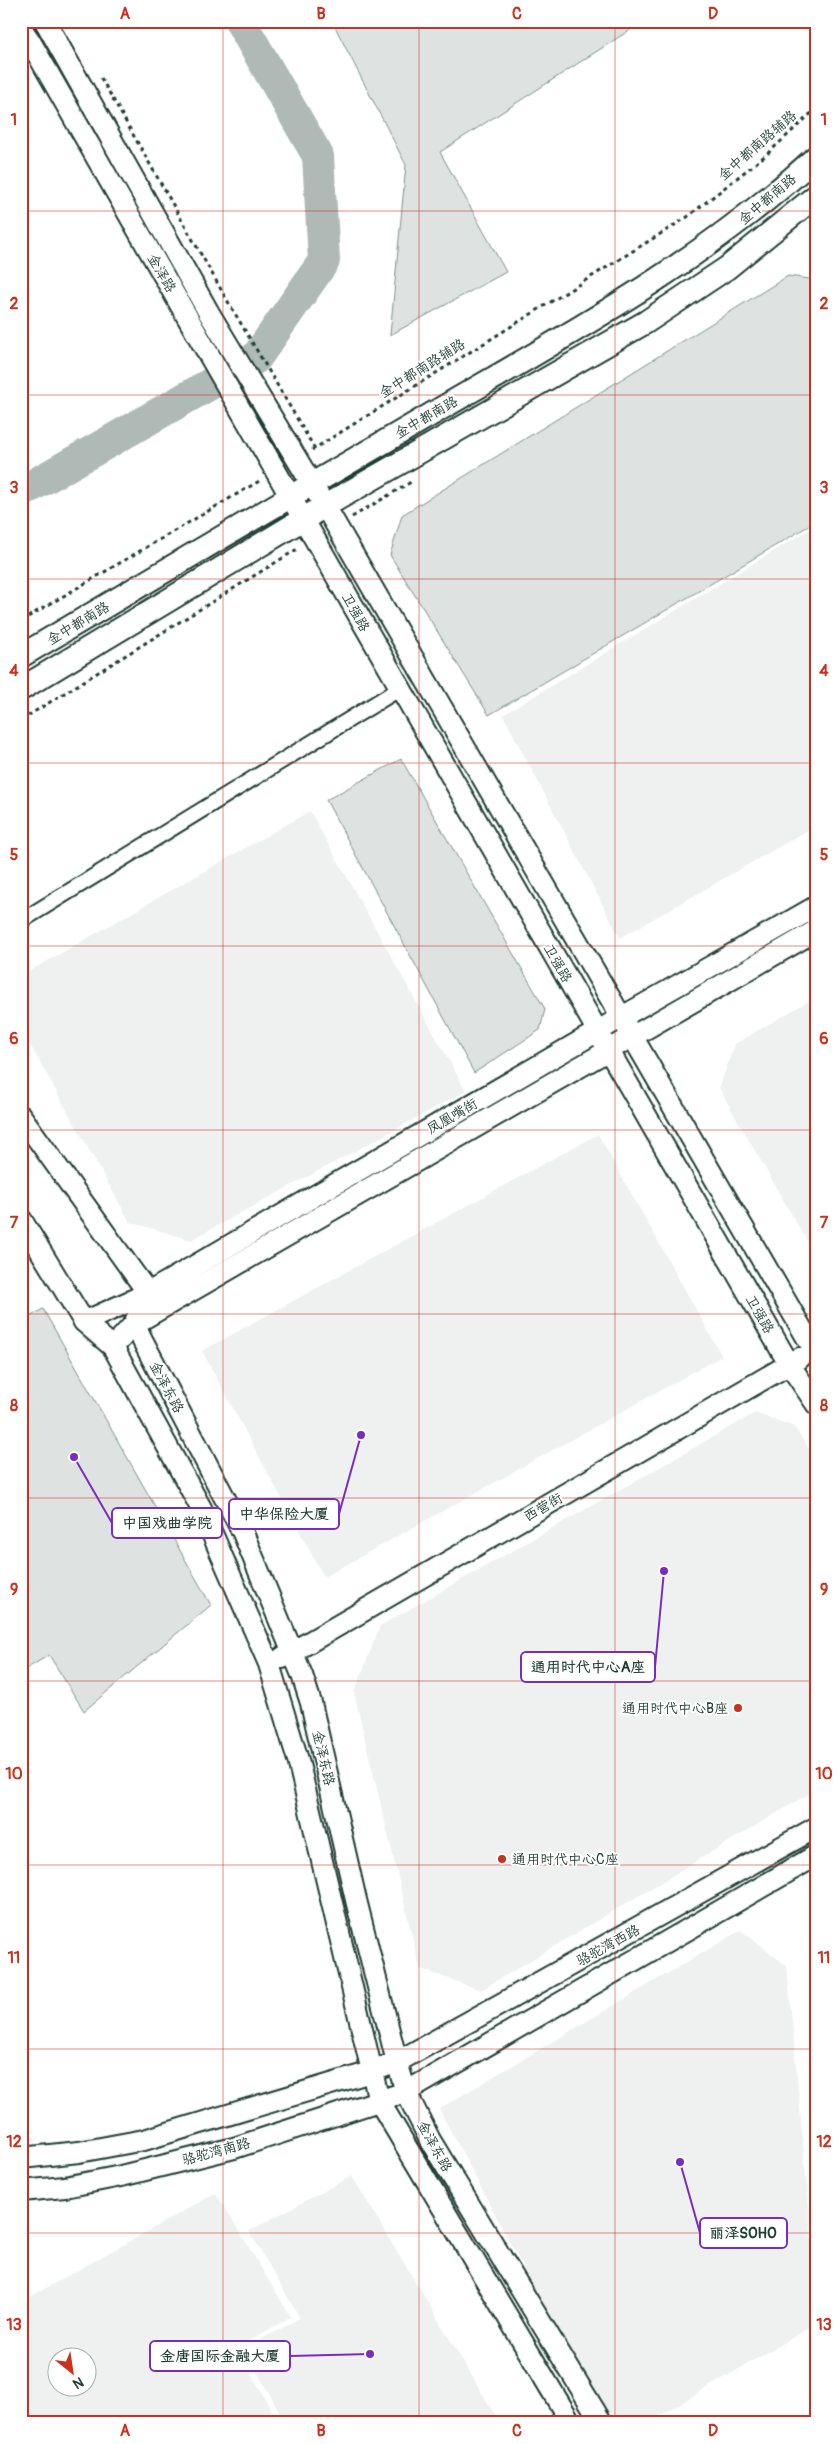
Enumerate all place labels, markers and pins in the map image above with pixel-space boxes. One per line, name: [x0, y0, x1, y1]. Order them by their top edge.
callout: 中华保险大厦: [229, 1499, 339, 1529]
callout: 中国戏曲学院: [112, 1508, 222, 1538]
callout: 通用时代中心A座: [521, 1652, 655, 1682]
place label: 通用时代中心B座: [622, 1700, 728, 1717]
marker: 通用时代中心B座: [732, 1702, 744, 1714]
place label: 通用时代中心C座: [512, 1851, 619, 1868]
marker: 通用时代中心C座: [496, 1853, 508, 1865]
callout: 丽泽SOHO: [700, 2218, 787, 2248]
callout: 金唐国际金融大厦: [150, 2341, 290, 2371]

